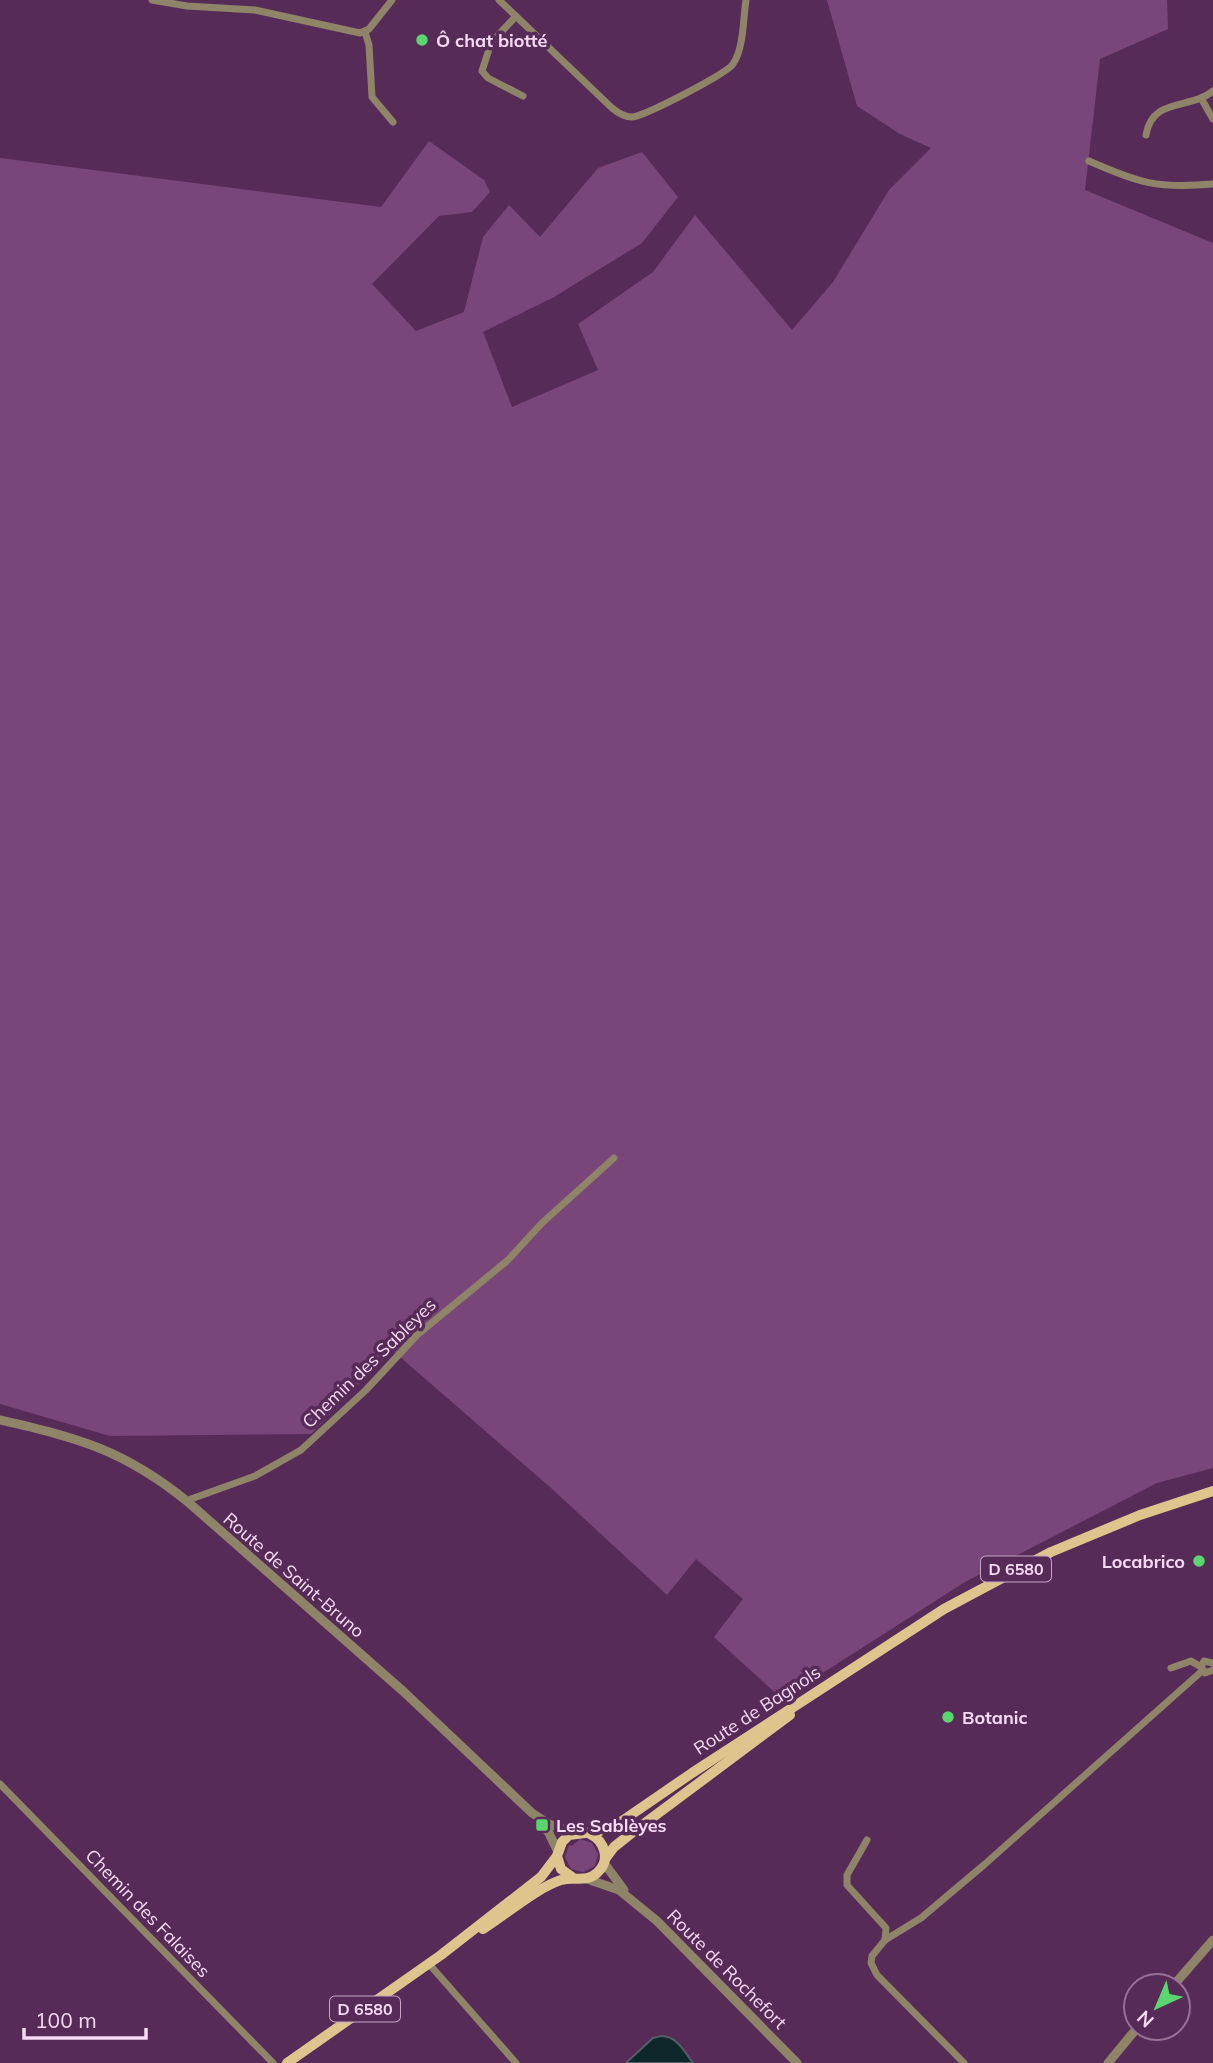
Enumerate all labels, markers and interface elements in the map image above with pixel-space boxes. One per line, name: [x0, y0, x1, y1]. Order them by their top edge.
place label: Ô chat biotté: [436, 29, 547, 52]
marker: Ô chat biotté: [414, 32, 430, 48]
street label: Chemin des Sableyes: [297, 1293, 441, 1433]
street label: Route de Saint-Bruno: [219, 1507, 369, 1643]
place label: Locabrico: [1102, 1550, 1185, 1573]
marker: Locabrico: [1191, 1553, 1207, 1569]
road number: D 6580: [981, 1556, 1051, 1582]
street label: Route de Bagnols: [689, 1660, 825, 1760]
place label: Botanic: [962, 1706, 1028, 1729]
marker: Botanic: [940, 1709, 956, 1725]
place label: Les Sablèyes: [556, 1814, 667, 1837]
marker: Les Sablèyes: [534, 1817, 550, 1833]
street label: Chemin des Falaises: [81, 1844, 215, 1982]
street label: Route de Rochefort: [662, 1904, 792, 2034]
north arrow: [1122, 1972, 1192, 2042]
scale bar: [24, 1996, 147, 2040]
road number: D 6580: [330, 1996, 400, 2022]
text: N: [1132, 2006, 1159, 2033]
text: 100 m: [35, 2007, 97, 2033]

